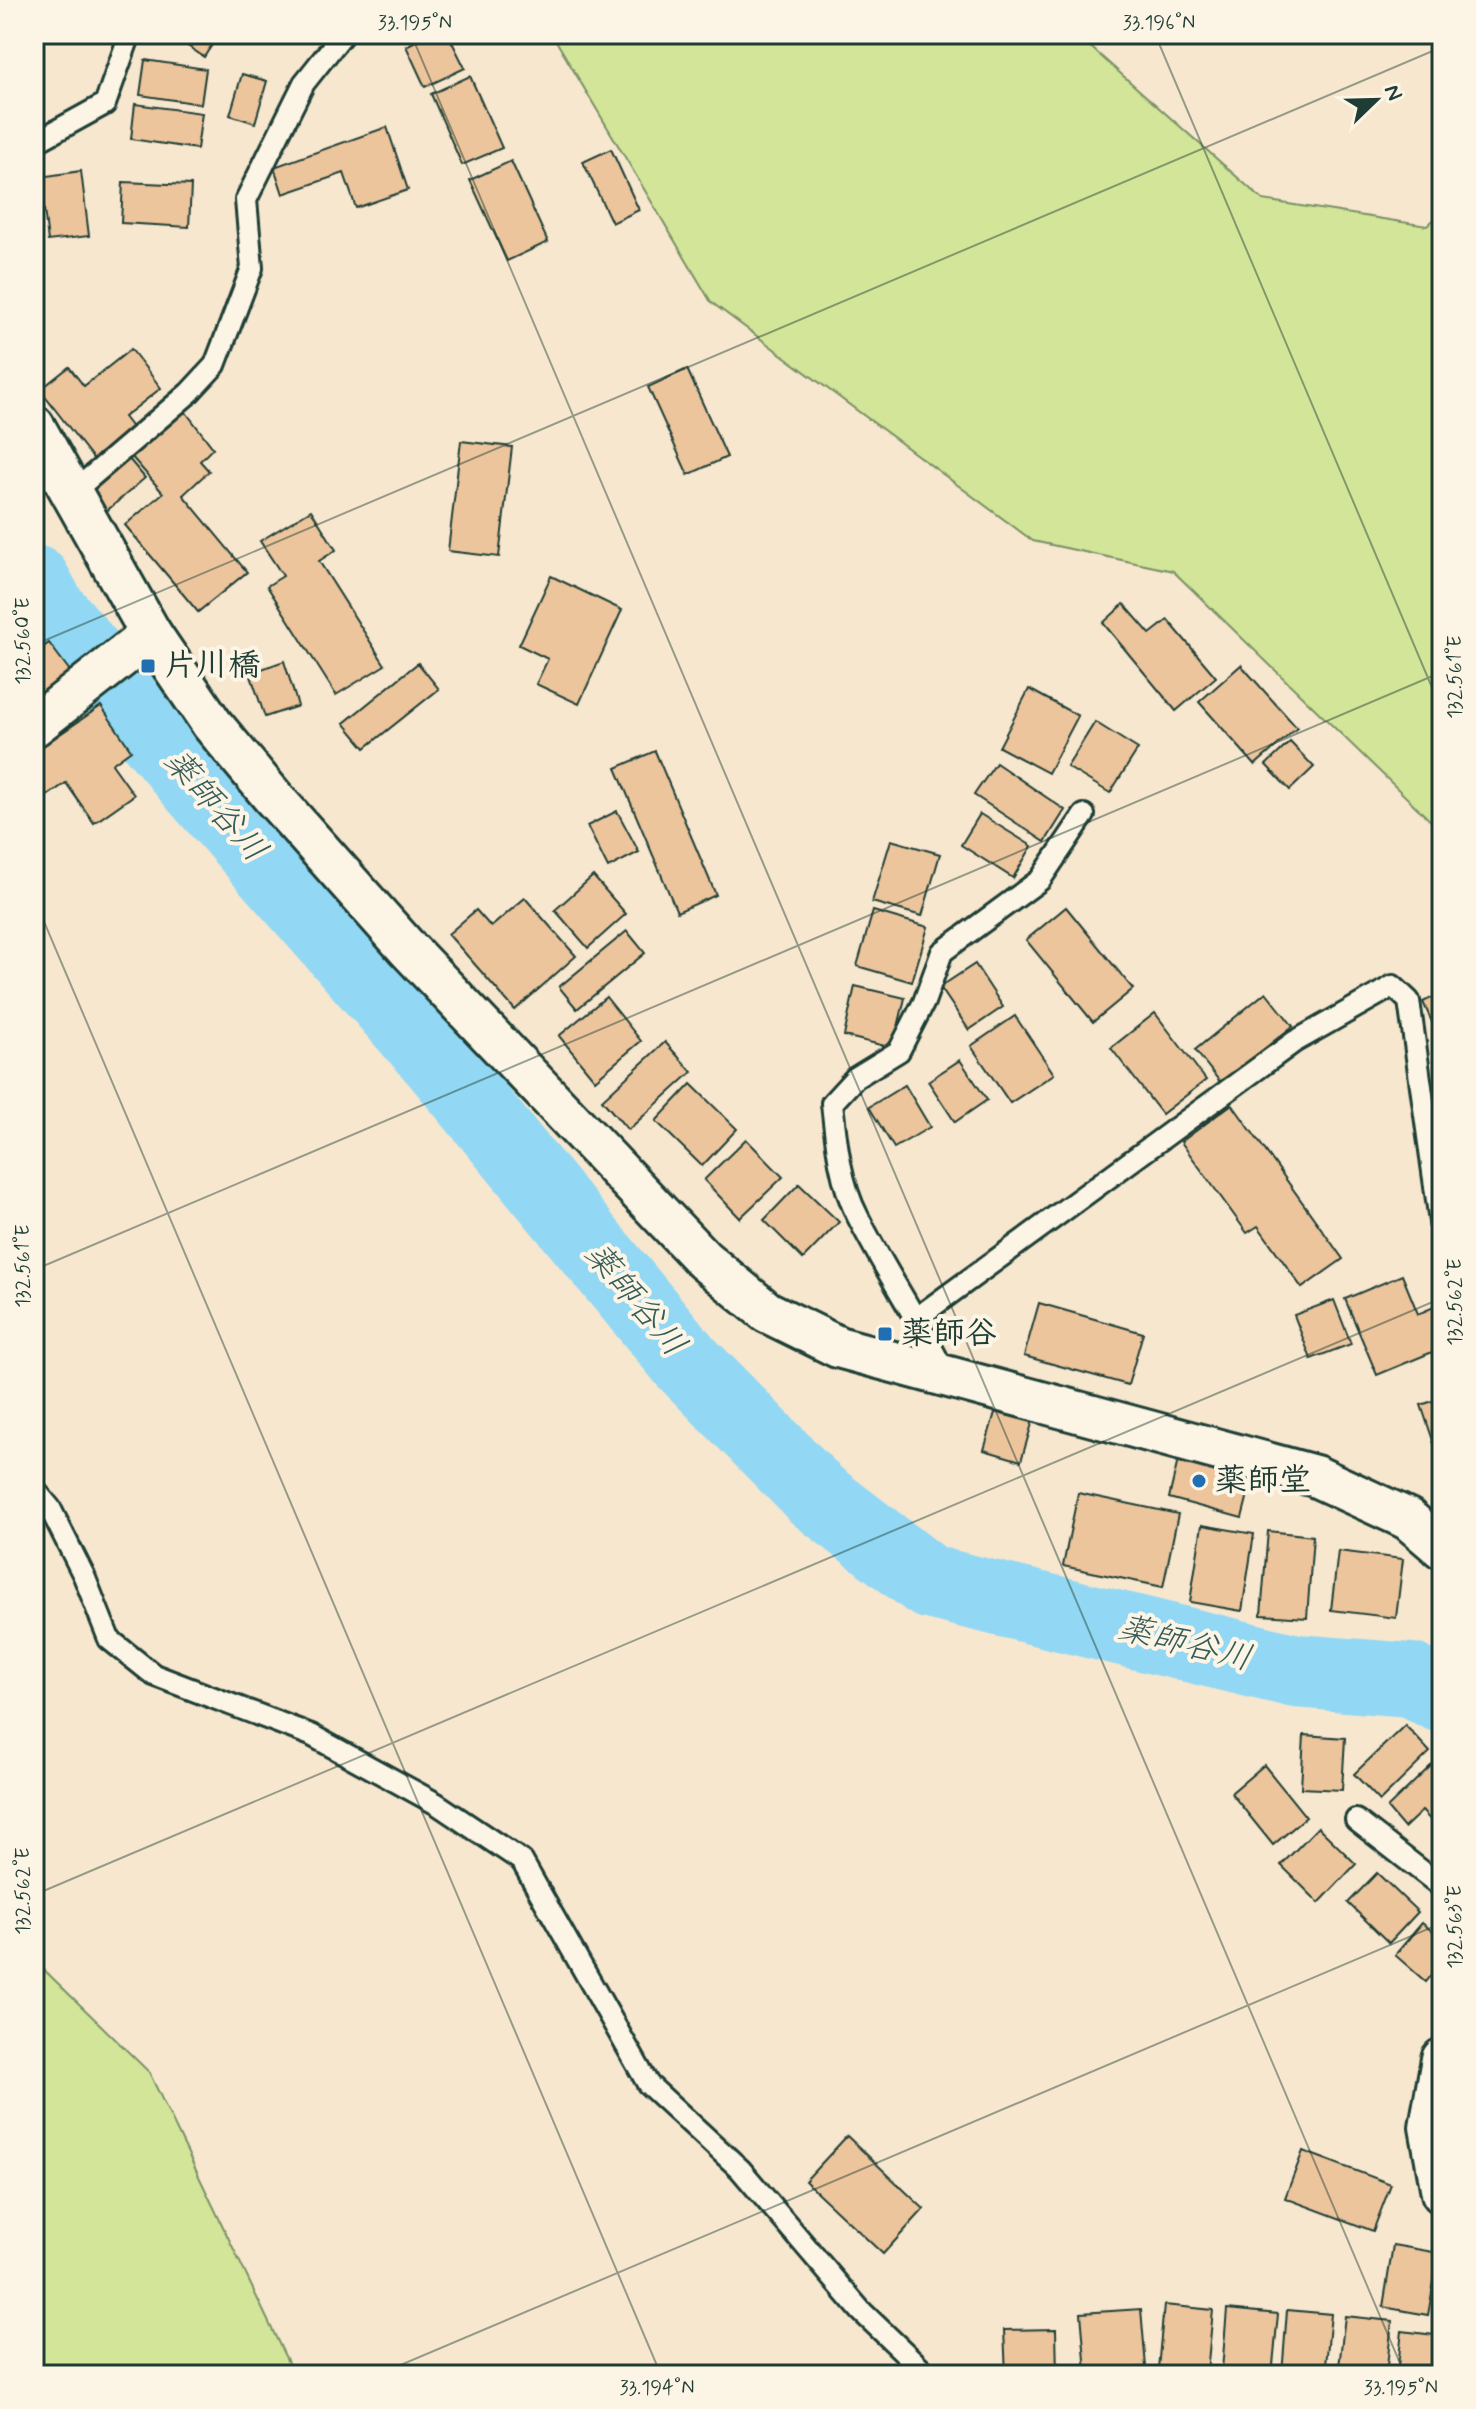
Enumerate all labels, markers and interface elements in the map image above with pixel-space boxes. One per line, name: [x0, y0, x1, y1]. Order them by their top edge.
text: 33.195°N: [378, 10, 452, 37]
text: 33.196°N: [1123, 10, 1195, 37]
north arrow: [1336, 60, 1416, 140]
text: N: [1377, 81, 1408, 105]
text: 132.560°E: [10, 597, 37, 685]
text: 132.561°E: [1442, 635, 1469, 719]
place label: 片川橋: [164, 645, 260, 687]
marker: 片川橋: [139, 657, 157, 675]
water label: 薬師谷川: [153, 740, 277, 872]
text: 132.561°E: [10, 1224, 37, 1308]
water label: 薬師谷川: [574, 1233, 696, 1367]
text: 132.562°E: [1442, 1258, 1469, 1346]
place label: 薬師谷: [901, 1313, 997, 1355]
marker: 薬師谷: [876, 1325, 894, 1343]
place label: 薬師堂: [1215, 1460, 1311, 1502]
marker: 薬師堂: [1190, 1472, 1208, 1490]
water label: 薬師谷川: [1114, 1606, 1256, 1682]
text: 132.562°E: [10, 1847, 37, 1935]
text: 132.563°E: [1442, 1885, 1469, 1969]
text: 33.194°N: [620, 2375, 694, 2402]
text: 33.195°N: [1364, 2375, 1438, 2402]

